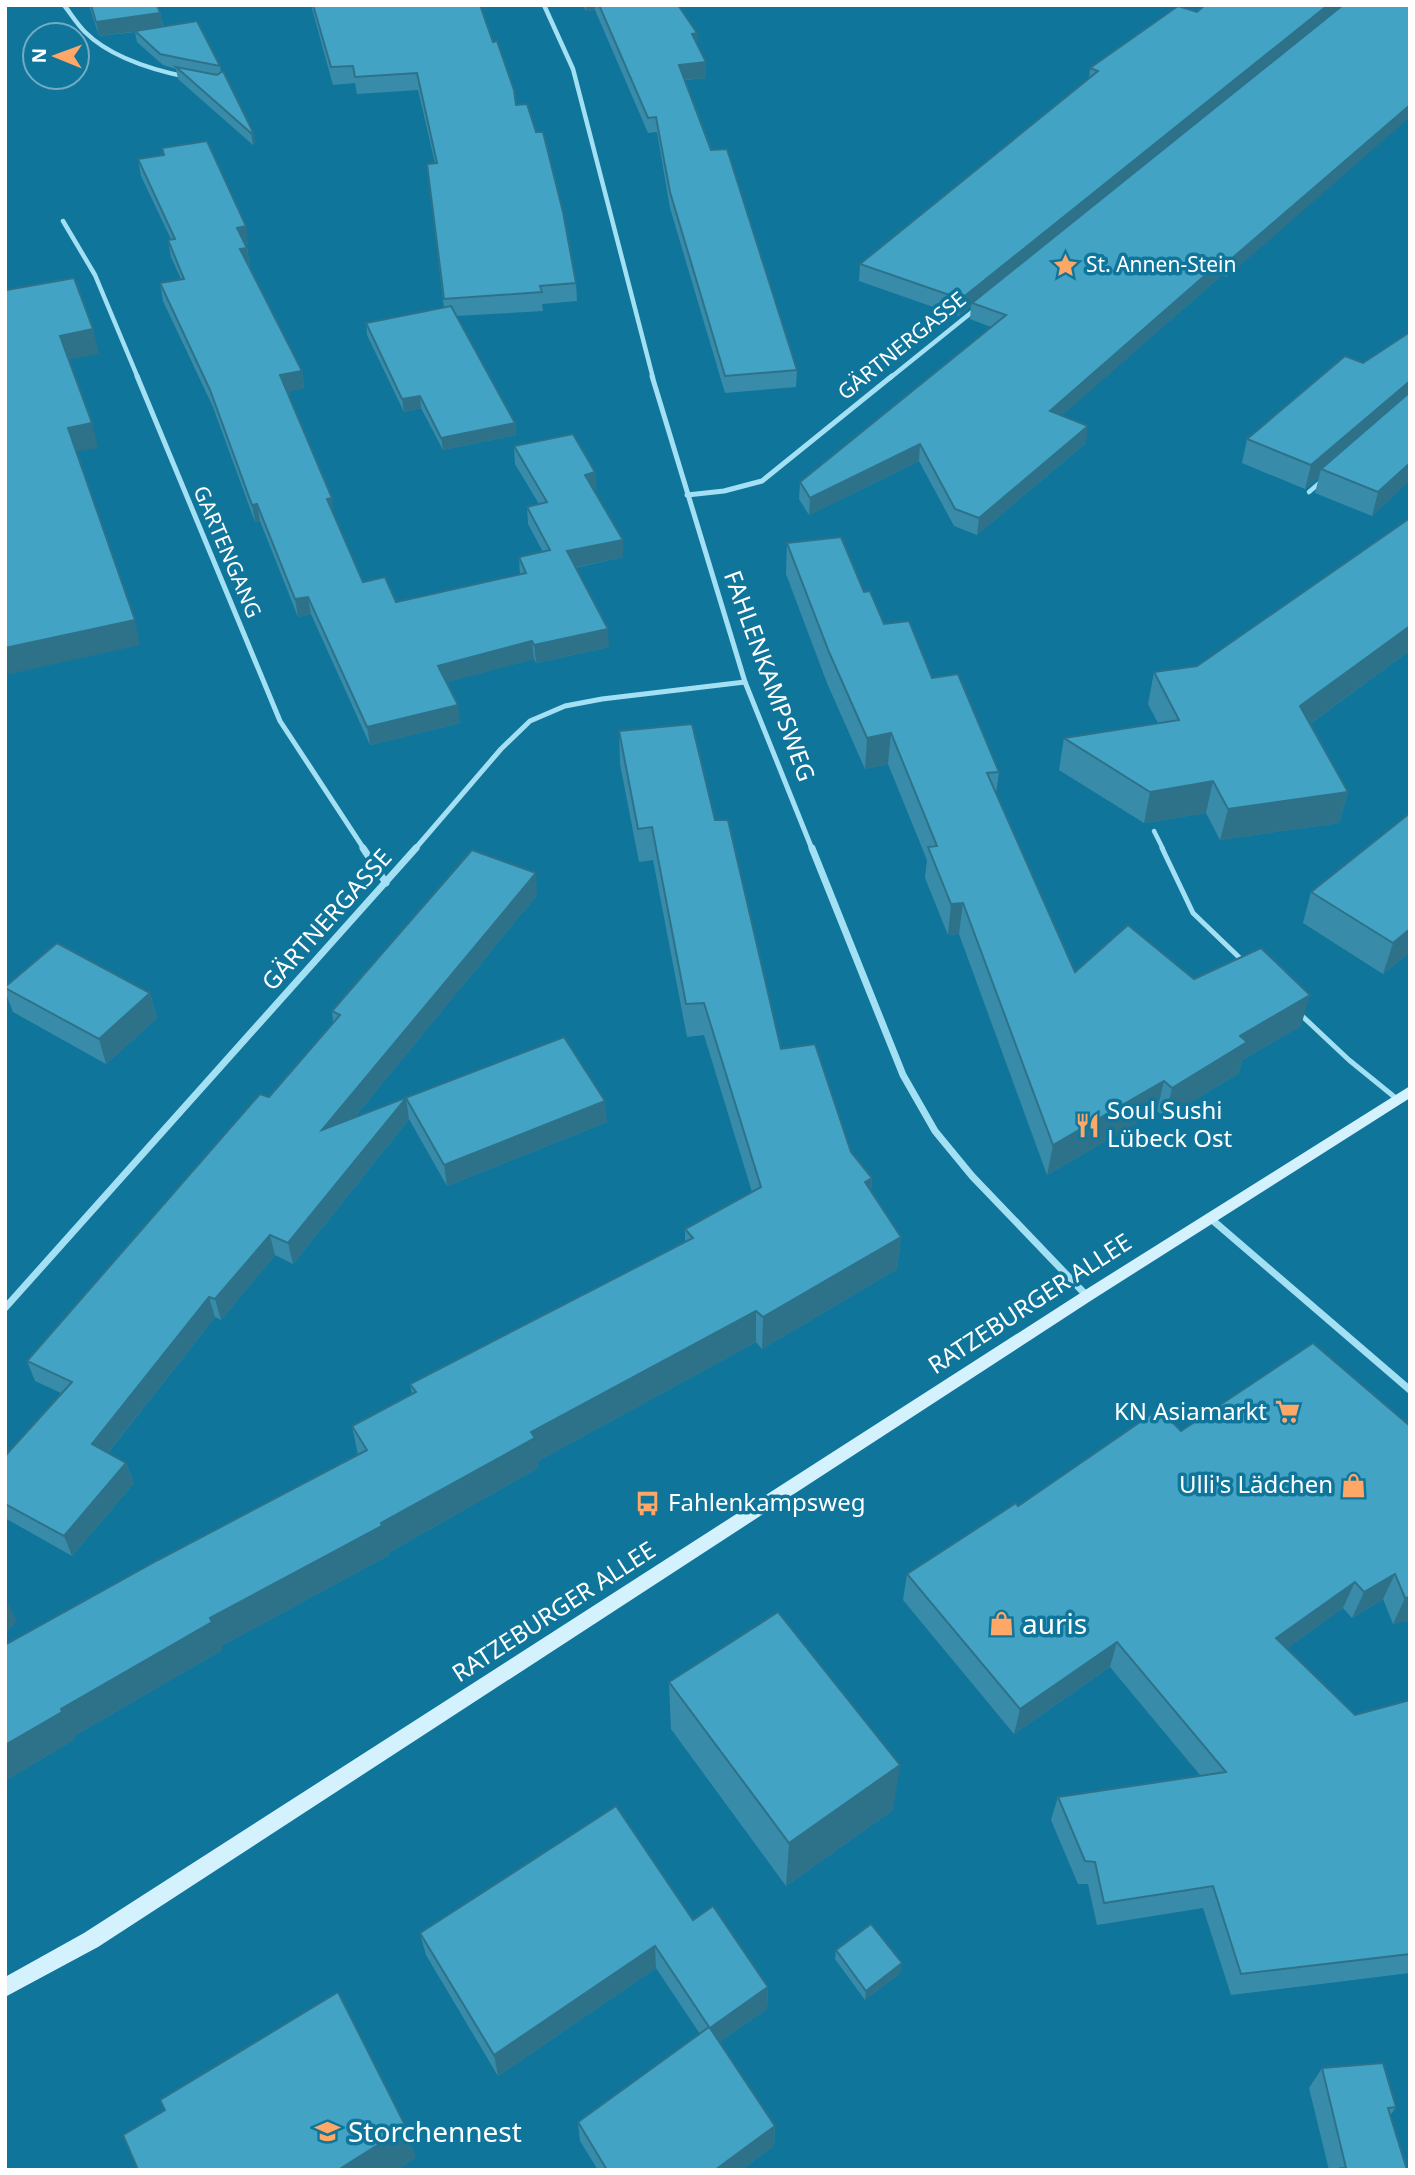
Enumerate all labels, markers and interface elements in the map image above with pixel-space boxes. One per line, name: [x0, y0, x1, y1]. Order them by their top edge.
north arrow: [21, 21, 91, 91]
text: N: [26, 48, 52, 64]
place label: St. Annen-Stein: [1086, 250, 1237, 278]
place icon: St. Annen-Stein: [1052, 251, 1080, 279]
street label: GÄRTNERGASSE: [831, 285, 971, 406]
street label: GARTENGANG: [187, 481, 268, 622]
street label: FAHLENKAMPSWEG: [717, 566, 824, 785]
street label: GÄRTNERGASSE: [253, 841, 398, 997]
place label: Soul Sushi Lübeck Ost: [1107, 1093, 1233, 1154]
restaurant icon: Soul Sushi Lübeck Ost: [1073, 1111, 1101, 1139]
street label: RATZEBURGER ALLEE: [921, 1225, 1137, 1381]
place label: KN Asiamarkt: [1114, 1394, 1267, 1427]
supermarket icon: KN Asiamarkt: [1273, 1398, 1301, 1426]
place label: Ulli's Lädchen: [1179, 1467, 1333, 1500]
shop icon: Ulli's Lädchen: [1339, 1471, 1367, 1499]
place label: Fahlenkampsweg: [668, 1485, 865, 1518]
bus stop icon: Fahlenkampsweg: [634, 1489, 662, 1517]
street label: RATZEBURGER ALLEE: [445, 1533, 661, 1689]
place label: auris: [1022, 1604, 1087, 1642]
shop icon: auris: [988, 1610, 1016, 1638]
place label: Storchennest: [348, 2112, 522, 2150]
school or university icon: Storchennest: [314, 2118, 342, 2146]

